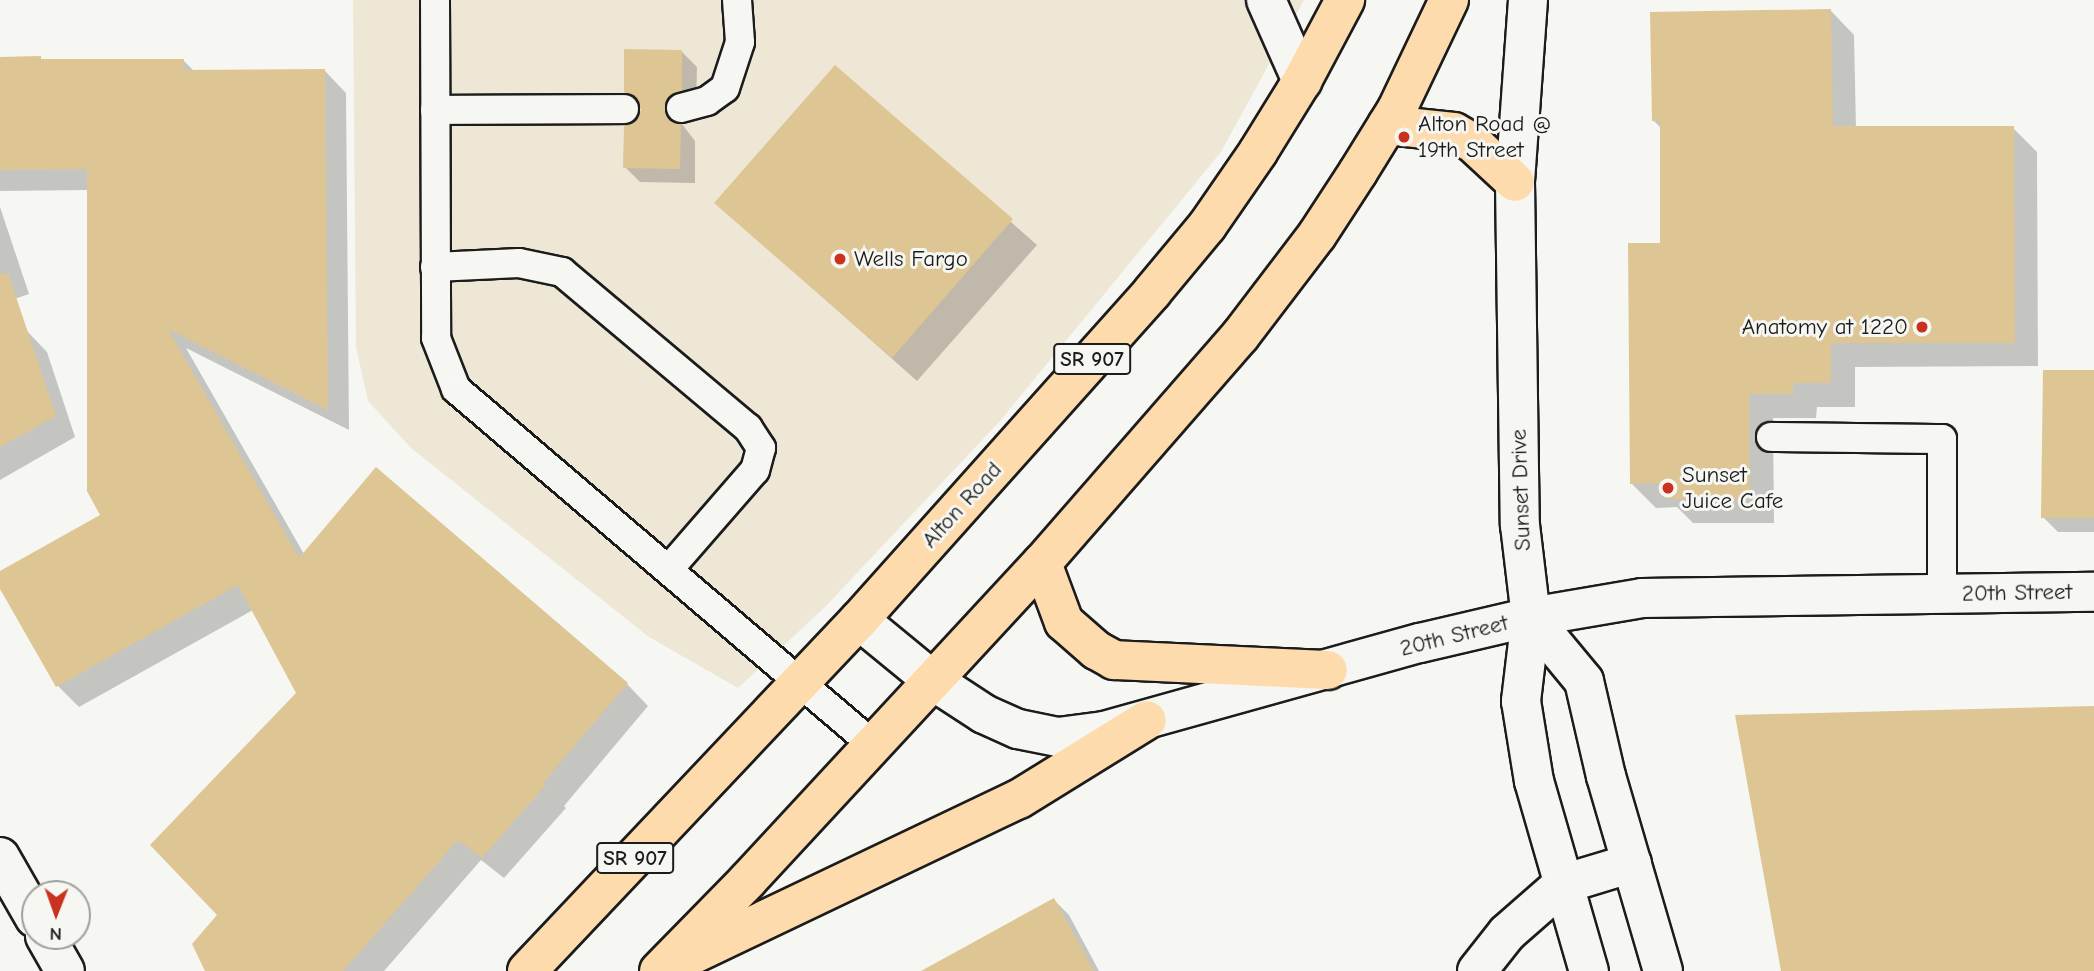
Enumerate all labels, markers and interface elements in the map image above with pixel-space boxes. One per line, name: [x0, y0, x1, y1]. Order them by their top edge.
place label: Alton Road @ 19th Street: [1418, 110, 1551, 164]
marker: Alton Road @ 19th Street: [1396, 129, 1412, 145]
place label: Wells Fargo: [854, 245, 968, 273]
marker: Wells Fargo: [832, 251, 848, 267]
place label: Anatomy at 1220: [1742, 313, 1908, 341]
marker: Anatomy at 1220: [1914, 319, 1930, 335]
road number: SR 907: [1052, 342, 1132, 376]
street label: Sunset Drive: [1505, 429, 1537, 551]
street label: Alton Road: [916, 456, 1008, 554]
place label: Sunset Juice Cafe: [1682, 461, 1783, 515]
marker: Sunset Juice Cafe: [1660, 480, 1676, 496]
street label: 20th Street: [1962, 578, 2072, 608]
street label: 20th Street: [1397, 609, 1511, 663]
road number: SR 907: [595, 840, 675, 876]
north arrow: [21, 880, 91, 950]
text: N: [49, 923, 62, 945]

